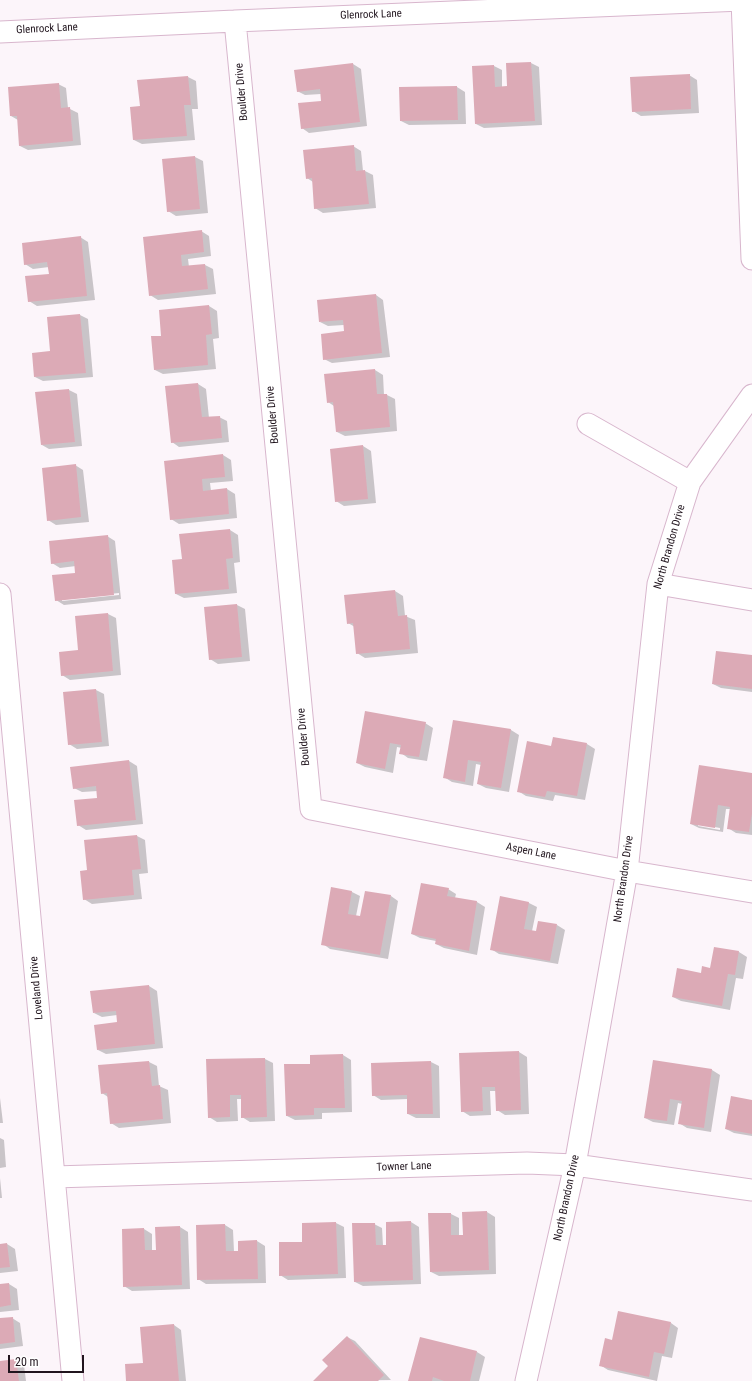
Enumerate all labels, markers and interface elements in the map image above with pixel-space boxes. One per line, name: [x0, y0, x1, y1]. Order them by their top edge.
street label: Glenrock Lane: [340, 7, 402, 23]
street label: Glenrock Lane: [16, 21, 78, 37]
street label: Boulder Drive: [233, 63, 251, 121]
street label: Boulder Drive: [264, 386, 282, 444]
street label: North Brandon Drive: [652, 503, 688, 591]
street label: Boulder Drive: [295, 708, 313, 766]
street label: North Brandon Drive: [611, 835, 637, 923]
street label: Aspen Lane: [505, 841, 557, 863]
street label: Loveland Drive: [28, 956, 46, 1020]
street label: North Brandon Drive: [551, 1154, 583, 1242]
street label: Towner Lane: [376, 1159, 432, 1175]
scale bar: [10, 1347, 86, 1373]
text: 20 m: [15, 1355, 39, 1369]

